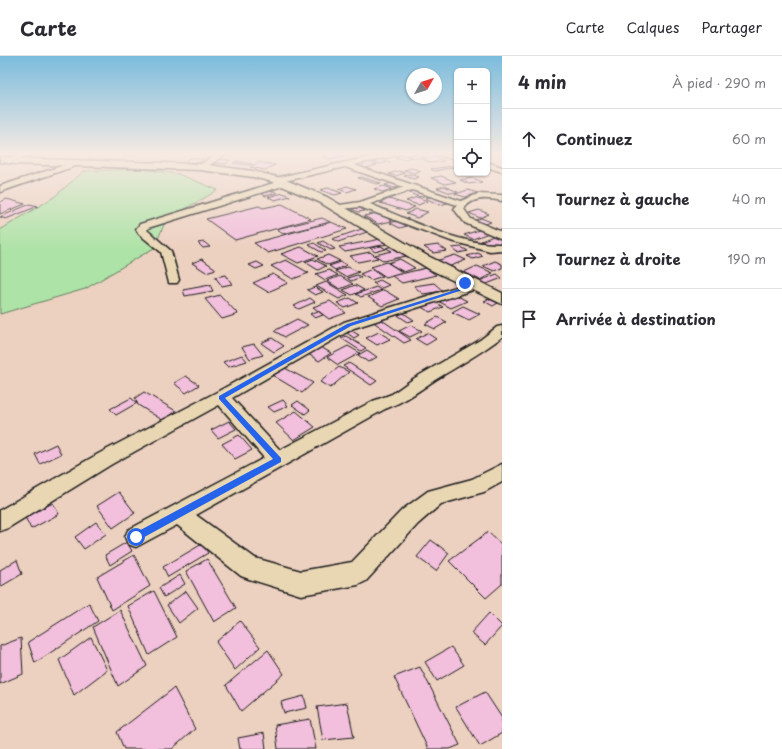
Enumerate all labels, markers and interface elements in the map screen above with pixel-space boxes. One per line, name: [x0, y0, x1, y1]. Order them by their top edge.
text: Carte: [20, 14, 77, 42]
text: Carte: [566, 17, 605, 38]
text: Calques: [627, 17, 679, 38]
text: Partager: [701, 17, 762, 38]
north arrow: [406, 68, 442, 104]
map controls: [454, 68, 490, 176]
button: +: [454, 68, 490, 104]
text: 4 min: [518, 69, 566, 95]
text: À pied · 290 m: [672, 73, 766, 92]
button: −: [454, 104, 490, 140]
text: Continuez: [556, 127, 632, 150]
icon: ahead: [518, 128, 540, 150]
text: 60 m: [732, 129, 766, 148]
button: locate: [454, 140, 490, 176]
text: Tournez à gauche: [556, 187, 690, 210]
icon: left: [518, 188, 540, 210]
text: 40 m: [732, 189, 766, 208]
text: Tournez à droite: [556, 247, 681, 270]
icon: right: [518, 248, 540, 270]
text: 190 m: [727, 249, 766, 268]
route end: [456, 274, 474, 292]
text: Arrivée à destination: [556, 307, 716, 330]
icon: arrive: [518, 308, 540, 330]
route start: [127, 528, 145, 546]

